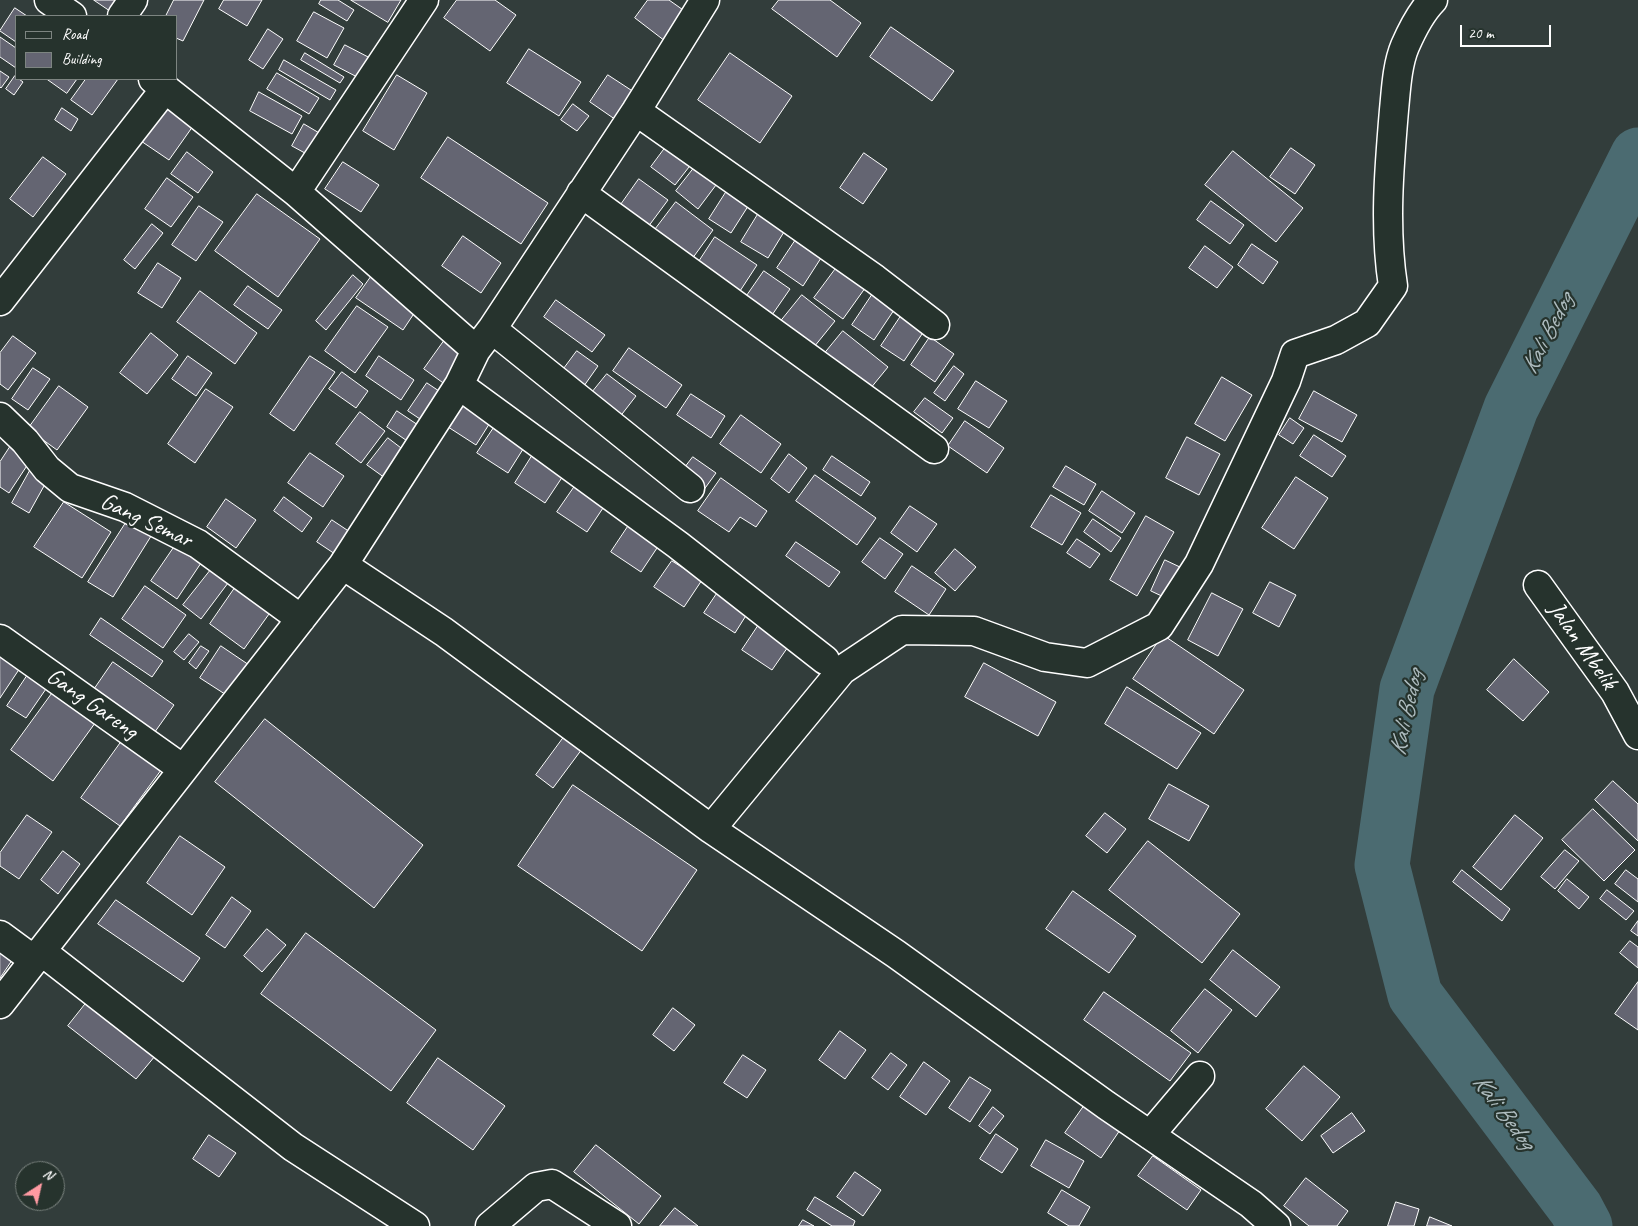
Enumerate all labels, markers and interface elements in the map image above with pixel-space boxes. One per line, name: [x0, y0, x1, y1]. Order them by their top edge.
legend: [15, 15, 178, 80]
scale bar: [1463, 15, 1554, 47]
text: 20 m: [1468, 24, 1494, 43]
text: Road: [62, 25, 87, 44]
text: Building: [62, 50, 101, 69]
water label: Kali Bedog: [1515, 289, 1581, 379]
street label: Gang Semar: [96, 487, 196, 555]
street label: Jalan Mbelik: [1541, 596, 1623, 696]
street label: Gang Gareng: [41, 662, 143, 746]
water label: Kali Bedog: [1383, 668, 1431, 758]
water label: Kali Bedog: [1465, 1069, 1541, 1155]
north arrow: [15, 1161, 65, 1211]
text: N: [40, 1165, 57, 1184]

